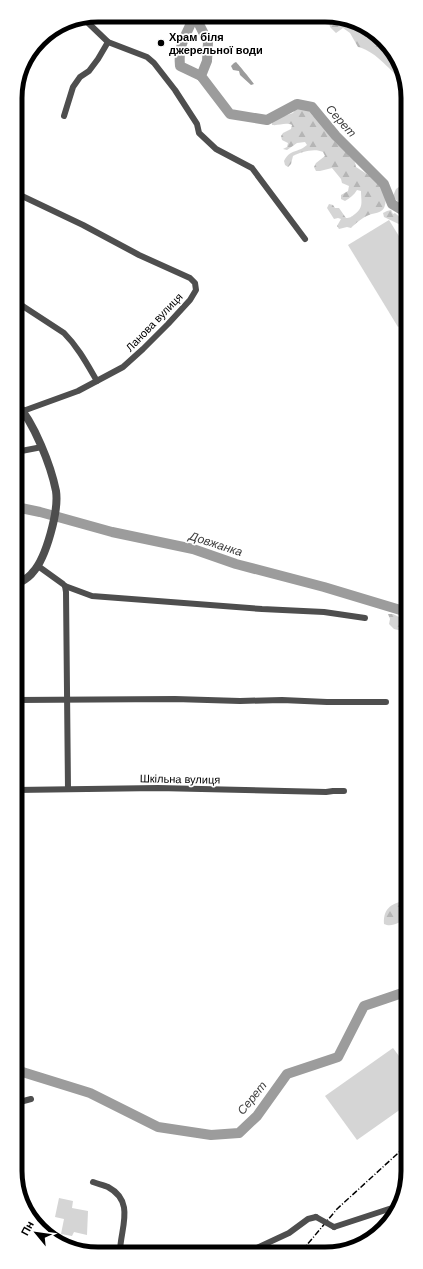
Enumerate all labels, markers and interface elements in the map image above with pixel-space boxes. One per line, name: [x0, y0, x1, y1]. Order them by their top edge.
place label: Храм біля джерельної води: [169, 31, 263, 56]
marker: Храм біля джерельної води: [156, 38, 166, 48]
water label: Серет: [323, 102, 359, 140]
street label: Ланова вулиця: [123, 290, 185, 354]
water label: Довжанка: [186, 528, 245, 559]
street label: Шкільна вулиця: [140, 772, 220, 786]
water label: Серет: [234, 1079, 270, 1117]
north arrow: [16, 1213, 56, 1253]
text: Пн: [18, 1219, 36, 1237]

